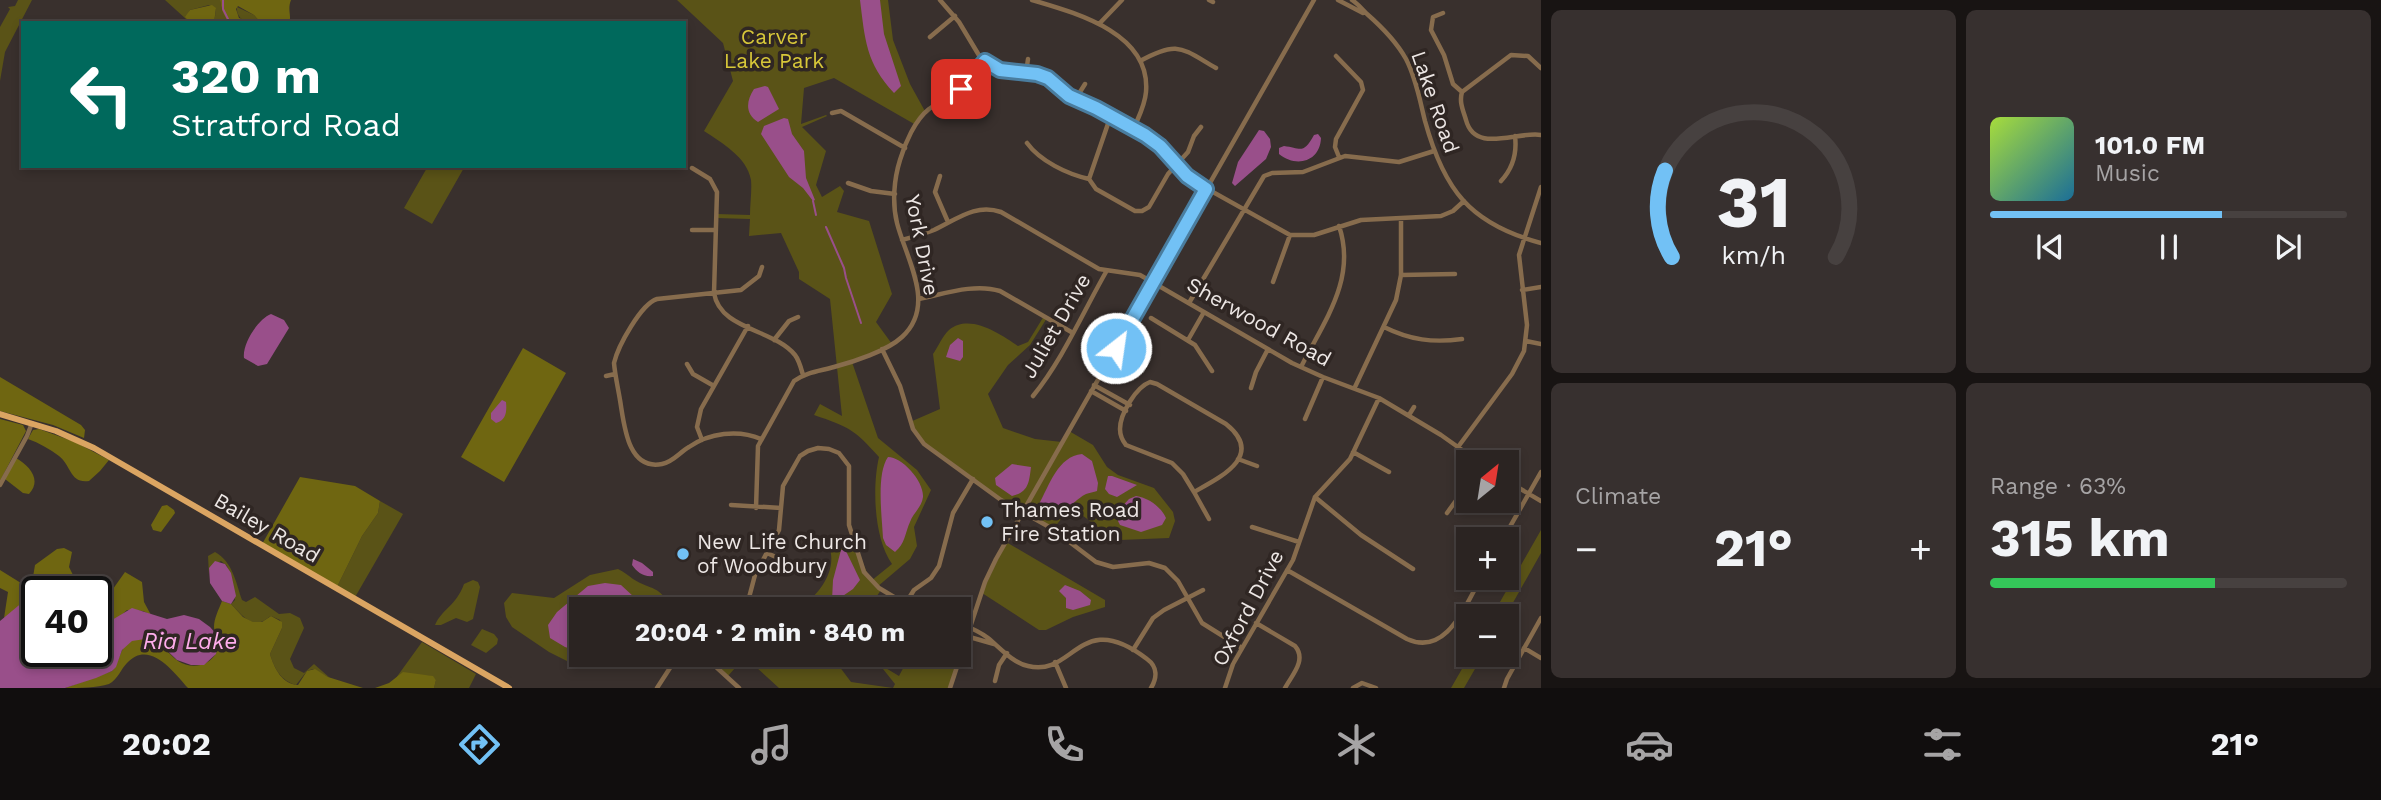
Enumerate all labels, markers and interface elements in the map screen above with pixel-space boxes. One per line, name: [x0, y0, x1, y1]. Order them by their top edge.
park label: Carver Lake Park: [724, 24, 824, 73]
text: 320 m: [171, 47, 321, 105]
street label: Lake Road: [1406, 47, 1465, 156]
icon: left: [56, 49, 147, 140]
pin: [931, 59, 991, 119]
icon: arrive: [942, 70, 980, 108]
text: Stratford Road: [171, 106, 401, 144]
text: 101.0 FM: [2095, 130, 2205, 160]
text: 31: [1716, 160, 1791, 246]
text: Music: [2095, 160, 2160, 187]
street label: York Drive: [900, 192, 945, 298]
icon: previous: [2031, 228, 2069, 266]
icon: pause: [2150, 228, 2188, 266]
icon: next: [2269, 228, 2307, 266]
text: km/h: [1721, 241, 1786, 270]
street label: Juliet Drive: [1016, 269, 1096, 383]
street label: Sherwood Road: [1183, 272, 1336, 372]
position arrow: [1079, 311, 1153, 385]
north arrow: [1456, 450, 1519, 513]
map controls: [1456, 450, 1519, 667]
text: Range · 63%: [1990, 473, 2126, 500]
text: Climate: [1575, 483, 1661, 510]
street label: Bailey Road: [210, 487, 325, 568]
place label: Thames Road Fire Station: [1001, 497, 1140, 546]
text: 315 km: [1990, 508, 2170, 569]
marker: Thames Road Fire Station: [979, 514, 995, 530]
text: 21°: [1714, 518, 1793, 579]
button: +: [1456, 527, 1519, 590]
text: −: [1575, 527, 1598, 571]
text: +: [1909, 527, 1932, 571]
place label: New Life Church of Woodbury: [697, 529, 867, 578]
street label: Oxford Drive: [1207, 545, 1289, 670]
marker: New Life Church of Woodbury: [675, 546, 691, 562]
speed limit sign: 40: [21, 576, 112, 667]
button: −: [1456, 604, 1519, 667]
text: 20:04 · 2 min · 840 m: [635, 617, 905, 647]
water label: Ria Lake: [143, 628, 237, 655]
icon: directions: [455, 720, 504, 769]
icon: music: [747, 720, 796, 769]
icon: phone: [1040, 720, 1089, 769]
icon: climate: [1332, 720, 1381, 769]
icon: car: [1625, 720, 1674, 769]
icon: filters: [1918, 720, 1967, 769]
text: 20:02: [122, 725, 211, 763]
text: 21°: [2210, 725, 2259, 763]

